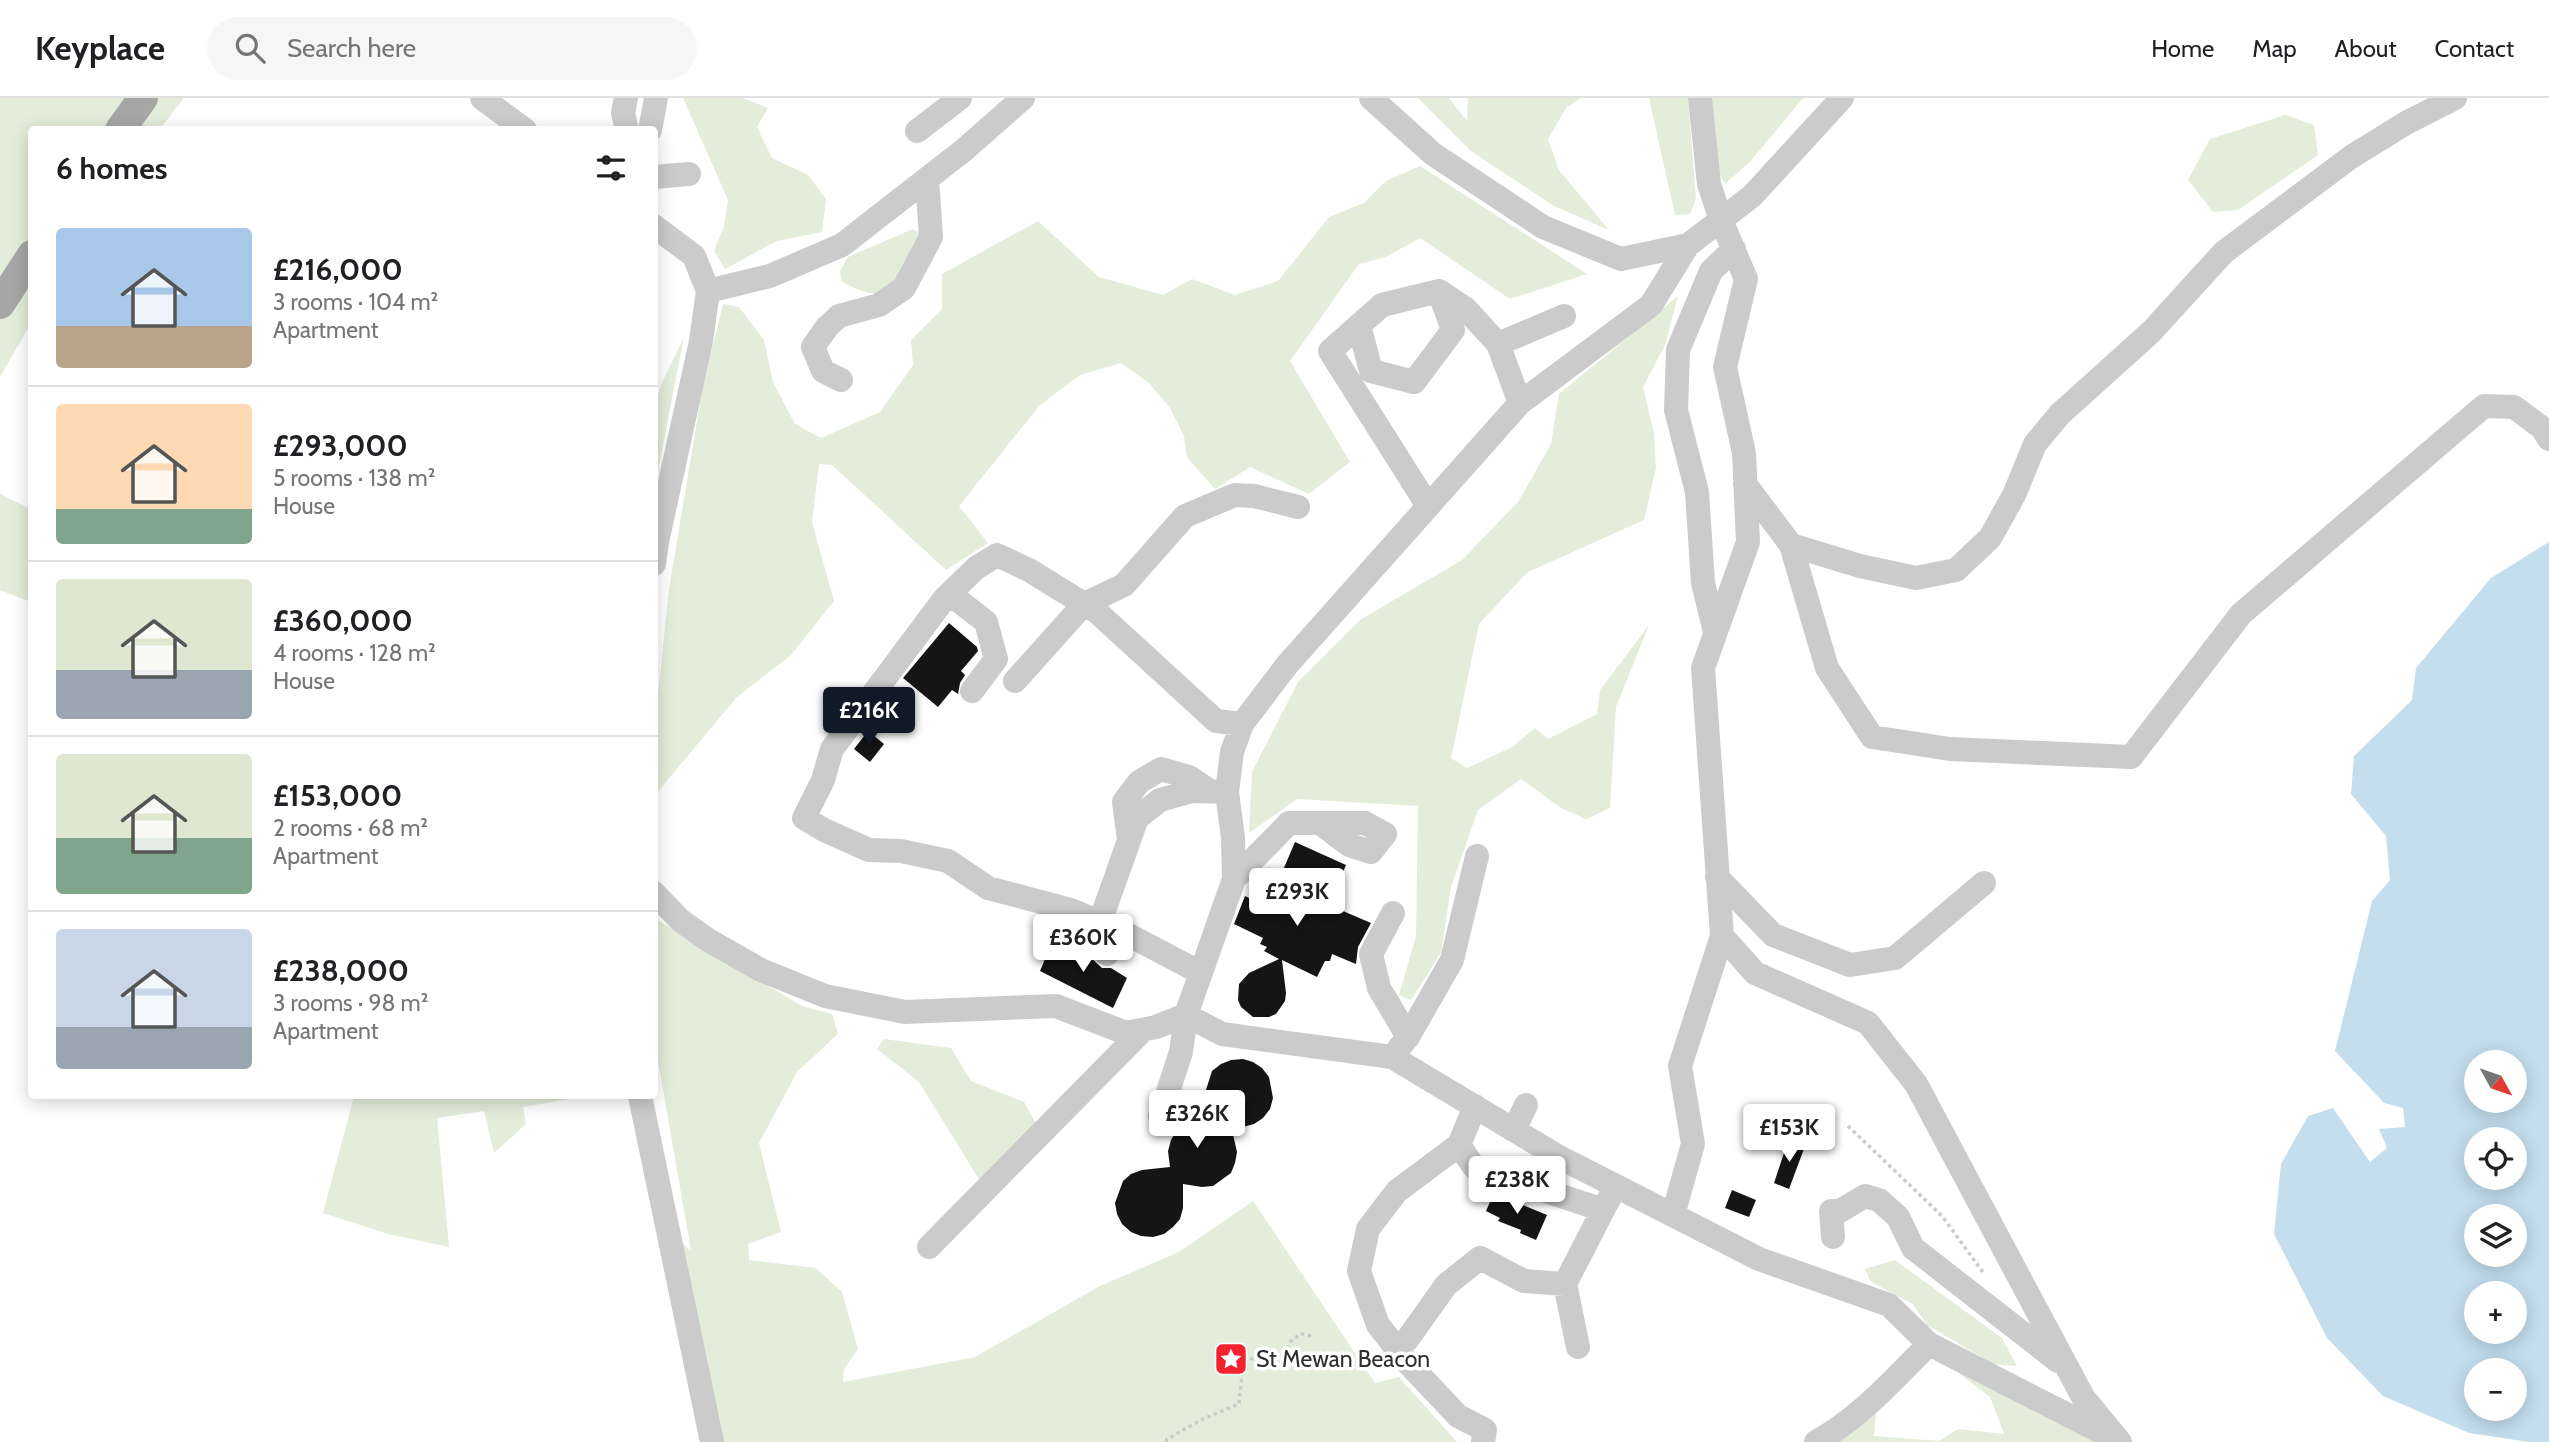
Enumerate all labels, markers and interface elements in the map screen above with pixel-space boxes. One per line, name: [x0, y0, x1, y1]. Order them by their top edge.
search box: [207, 17, 697, 80]
text: Keyplace: [35, 28, 165, 68]
icon: search: [231, 29, 269, 67]
text: Search here: [287, 32, 416, 64]
text: Home: [2151, 34, 2214, 63]
text: Map: [2252, 34, 2297, 63]
text: About: [2335, 34, 2397, 63]
text: Contact: [2435, 34, 2514, 63]
icon: filters: [592, 149, 630, 187]
text: 6 homes: [56, 150, 167, 187]
text: £216,000: [273, 251, 403, 288]
icon: home: [112, 256, 196, 340]
text: 3 rooms · 104 m²: [273, 288, 438, 316]
text: Apartment: [273, 316, 378, 344]
text: £293,000: [273, 427, 408, 464]
icon: home: [112, 432, 196, 516]
text: 5 rooms · 138 m²: [273, 464, 435, 492]
text: House: [273, 492, 335, 520]
text: £360,000: [273, 602, 413, 639]
icon: home: [112, 607, 196, 691]
text: 4 rooms · 128 m²: [273, 639, 436, 667]
text: House: [273, 667, 335, 695]
pin: £216K: [820, 688, 918, 747]
text: £216K: [839, 696, 899, 724]
text: £153,000: [273, 777, 402, 814]
icon: home: [112, 782, 196, 866]
text: 2 rooms · 68 m²: [273, 814, 428, 842]
text: Apartment: [273, 842, 378, 870]
pin: £293K: [1248, 868, 1346, 928]
text: £293K: [1265, 877, 1329, 905]
pin: £360K: [1034, 914, 1132, 974]
text: £360K: [1049, 923, 1117, 951]
text: £238,000: [273, 952, 409, 989]
icon: home: [112, 957, 196, 1041]
text: 3 rooms · 98 m²: [273, 989, 428, 1017]
text: Apartment: [273, 1017, 378, 1045]
north arrow: [2464, 1050, 2527, 1113]
map controls: [2464, 1050, 2527, 1421]
pin: £326K: [1148, 1090, 1246, 1150]
text: £326K: [1165, 1099, 1229, 1127]
pin: £153K: [1740, 1104, 1838, 1164]
text: £153K: [1759, 1113, 1819, 1141]
button: locate: [2464, 1127, 2527, 1190]
pin: £238K: [1468, 1156, 1566, 1216]
text: £238K: [1485, 1165, 1549, 1193]
button: layers: [2464, 1204, 2527, 1267]
button: +: [2464, 1281, 2527, 1344]
place icon: St Mewan Beacon: [1212, 1340, 1250, 1378]
place label: St Mewan Beacon: [1256, 1345, 1430, 1373]
button: −: [2464, 1358, 2527, 1421]

